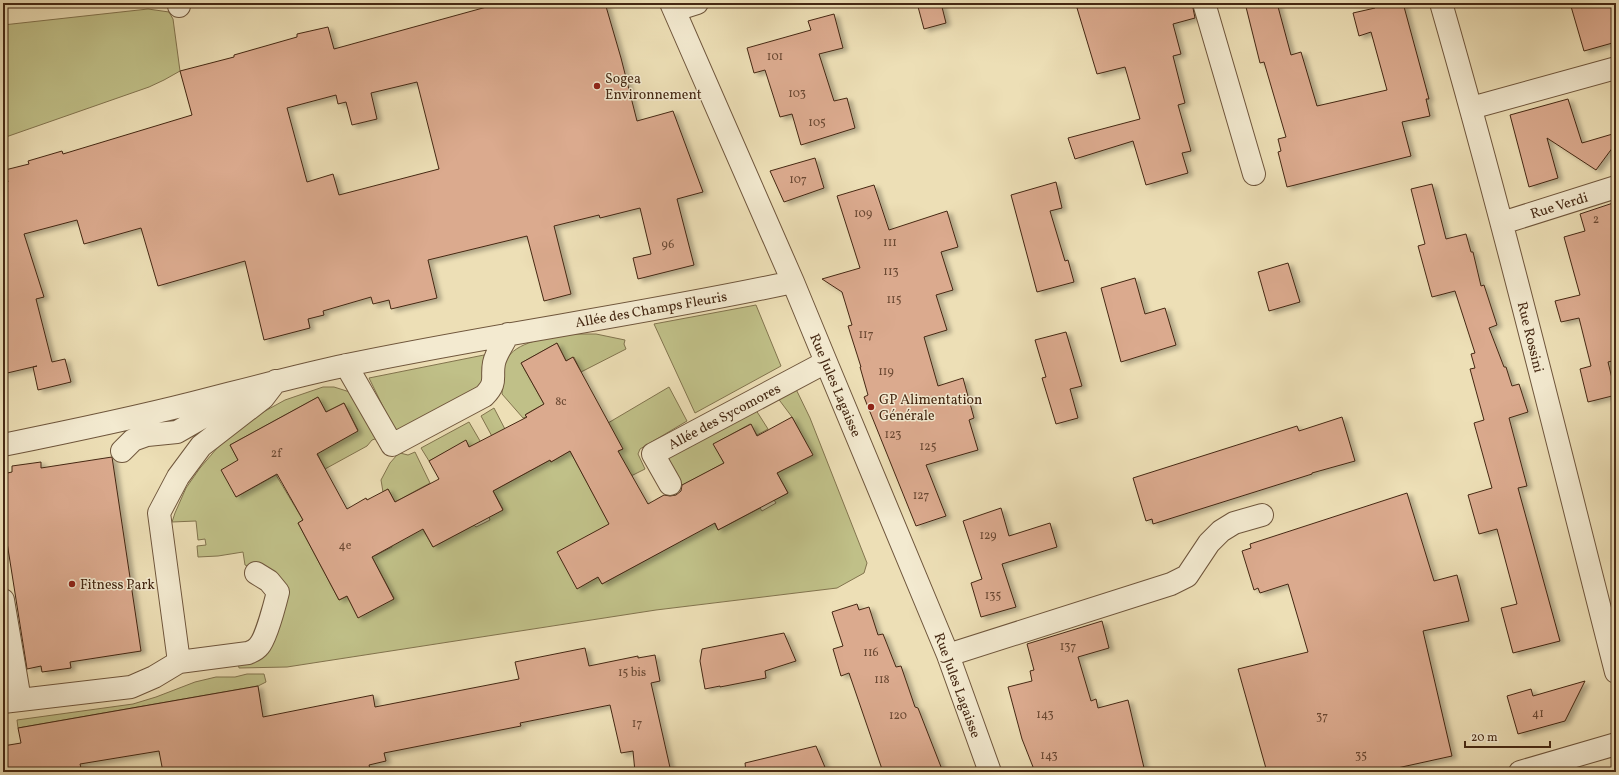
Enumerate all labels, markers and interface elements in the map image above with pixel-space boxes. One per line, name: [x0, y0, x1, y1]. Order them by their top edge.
house number: 101: [767, 49, 783, 65]
place label: Sogea Environnement: [605, 70, 702, 105]
marker: Sogea Environnement: [592, 81, 602, 91]
house number: 103: [788, 86, 806, 102]
house number: 105: [808, 115, 826, 131]
house number: 107: [789, 172, 807, 188]
street label: Rue Verdi: [1528, 189, 1591, 224]
house number: 109: [854, 206, 872, 222]
house number: 2: [1593, 212, 1599, 228]
house number: 111: [883, 235, 897, 251]
house number: 96: [662, 237, 674, 253]
house number: 113: [883, 264, 899, 280]
street label: Allée des Champs Fleuris: [574, 288, 729, 333]
house number: 115: [886, 292, 902, 308]
street label: Rue Rossini: [1512, 300, 1548, 375]
house number: 117: [858, 327, 874, 343]
street label: Rue Jules Lagaisse: [804, 331, 865, 441]
house number: 119: [878, 364, 894, 380]
street label: Allée des Sycomores: [665, 380, 784, 455]
place label: GP Alimentation Générale: [879, 391, 982, 426]
house number: 8c: [555, 394, 567, 410]
marker: GP Alimentation Générale: [866, 402, 876, 412]
house number: 123: [885, 427, 901, 443]
house number: 125: [920, 439, 937, 455]
house number: 2f: [271, 446, 283, 462]
house number: 127: [913, 488, 929, 504]
house number: 129: [979, 528, 997, 544]
house number: 4e: [339, 538, 352, 554]
place label: Fitness Park: [80, 576, 155, 595]
marker: Fitness Park: [67, 579, 77, 589]
house number: 135: [985, 588, 1002, 604]
street label: Rue Jules Lagaisse: [929, 630, 985, 741]
house number: 137: [1060, 639, 1076, 655]
house number: 116: [863, 645, 879, 661]
house number: 15 bis: [618, 665, 646, 681]
house number: 118: [874, 672, 890, 688]
house number: 41: [1532, 706, 1544, 722]
house number: 143: [1036, 707, 1054, 723]
house number: 120: [889, 708, 907, 724]
house number: 37: [1316, 709, 1328, 725]
house number: 17: [632, 716, 642, 732]
scale bar: [1465, 723, 1550, 749]
text: 20 m: [1471, 730, 1498, 746]
house number: 143: [1040, 748, 1058, 764]
house number: 35: [1355, 748, 1367, 764]

